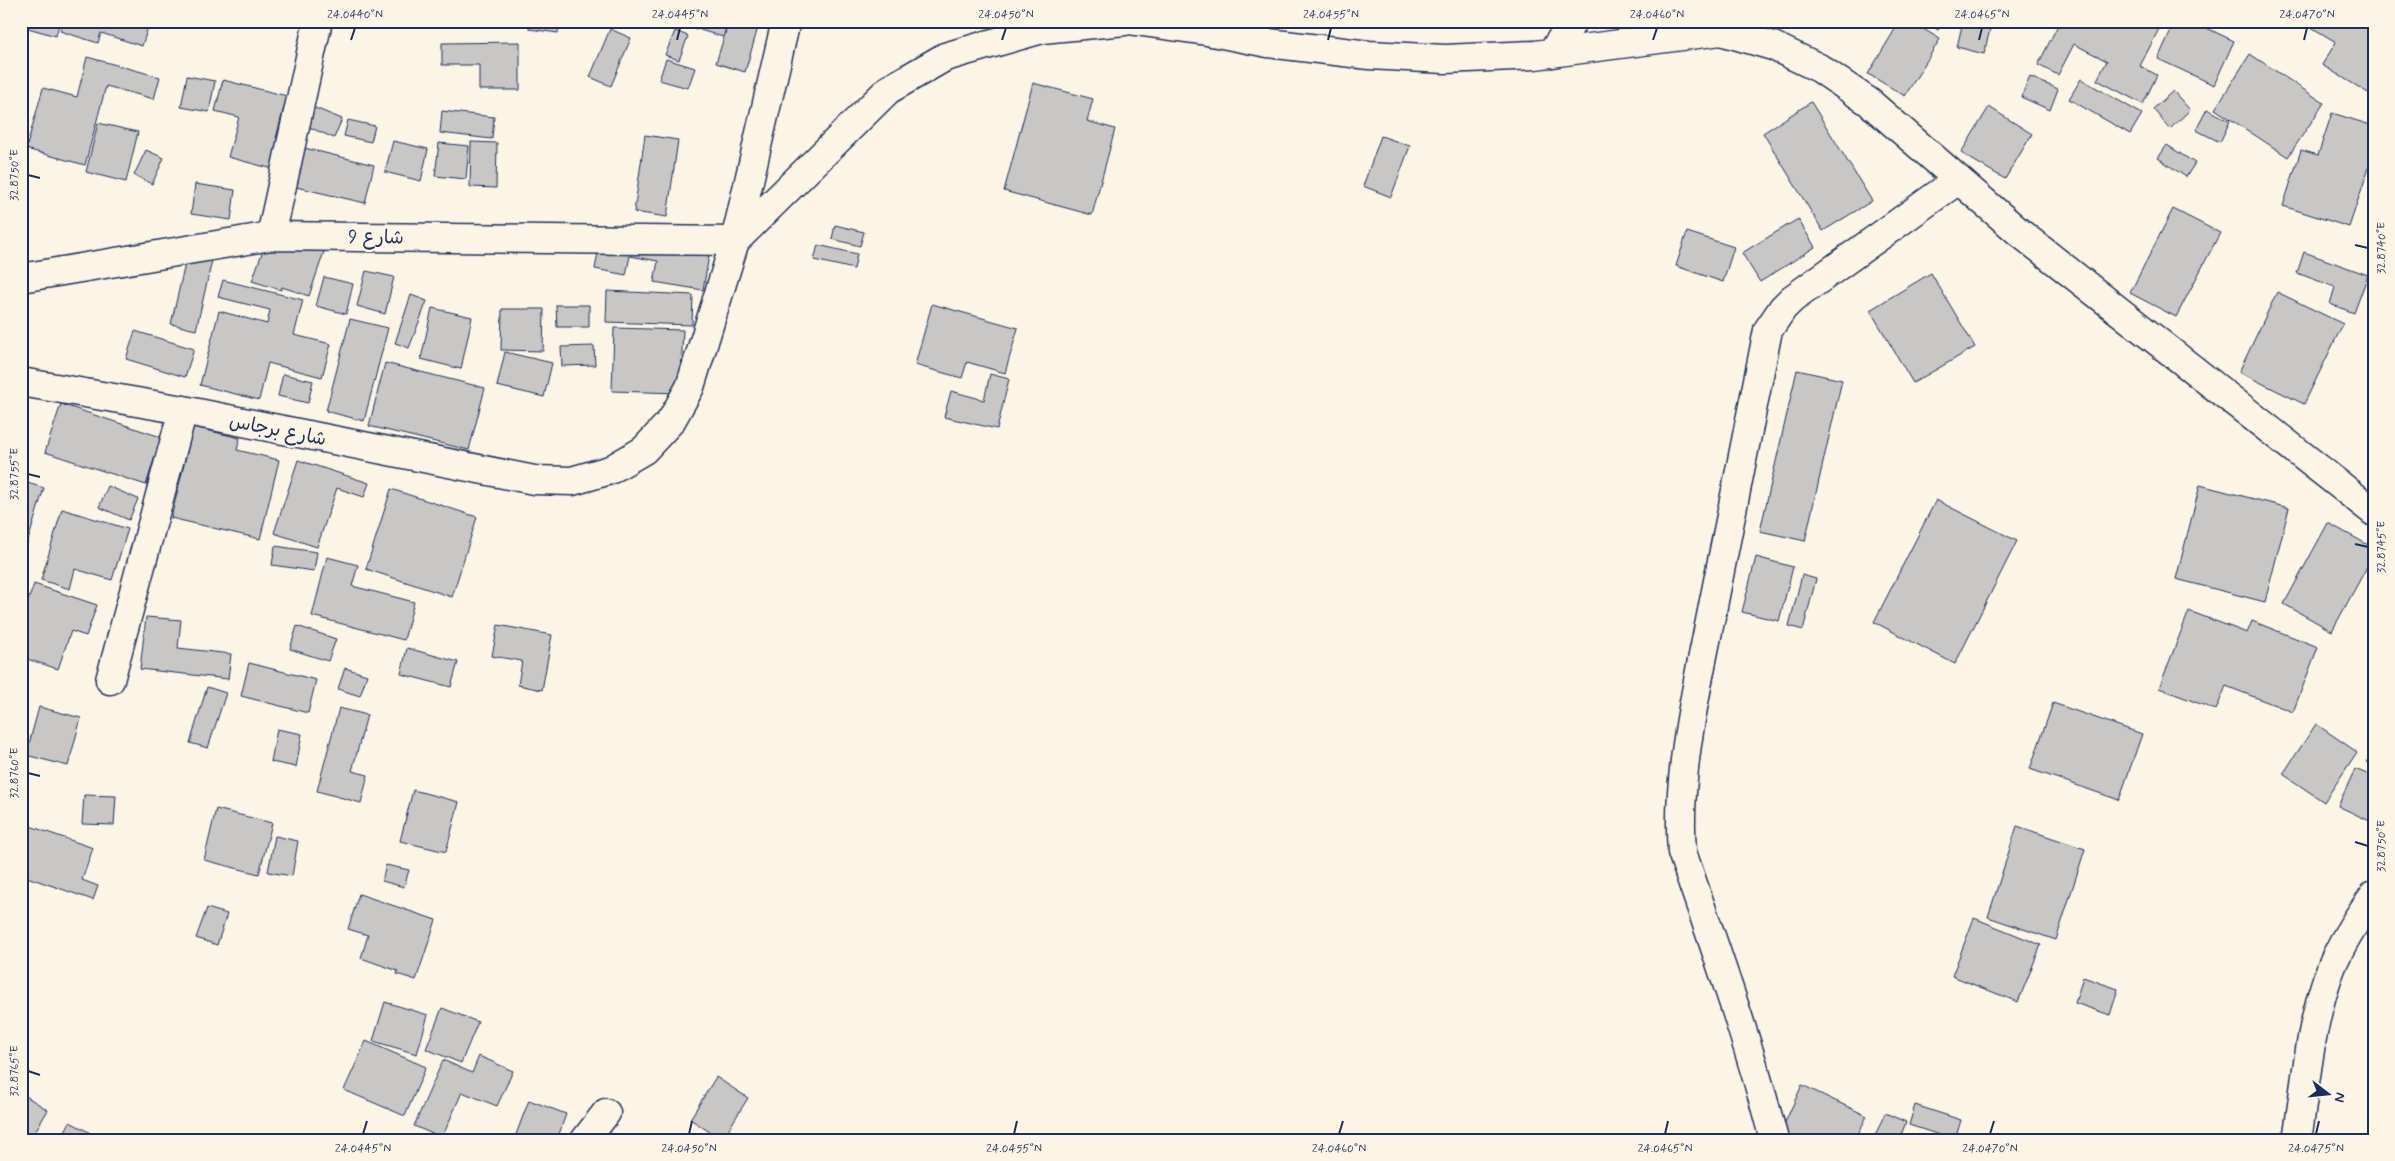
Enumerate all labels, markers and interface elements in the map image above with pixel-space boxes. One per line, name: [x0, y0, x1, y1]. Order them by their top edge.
text: 24.0440°N: [327, 7, 383, 23]
text: 24.0445°N: [652, 7, 708, 23]
text: 24.0450°N: [978, 7, 1034, 23]
text: 24.0455°N: [1303, 7, 1359, 23]
text: 24.0460°N: [1630, 7, 1684, 23]
text: 24.0465°N: [1955, 7, 2009, 23]
text: 24.0470°N: [2279, 7, 2335, 23]
text: 32.8750°E: [7, 149, 23, 201]
text: 32.8740°E: [2374, 222, 2390, 274]
street label: شارع 9: [348, 225, 404, 250]
street label: شارع برجاس: [227, 409, 328, 452]
text: 32.8755°E: [7, 448, 23, 500]
text: 32.8745°E: [2374, 521, 2390, 573]
text: 32.8760°E: [7, 748, 23, 798]
text: 32.8750°E: [2374, 820, 2390, 872]
text: 32.8765°E: [7, 1045, 23, 1097]
north arrow: [2302, 1068, 2352, 1118]
text: N: [2330, 1090, 2349, 1104]
text: 24.0445°N: [335, 1141, 391, 1157]
text: 24.0450°N: [661, 1141, 717, 1157]
text: 24.0455°N: [986, 1141, 1042, 1157]
text: 24.0460°N: [1312, 1141, 1366, 1157]
text: 24.0465°N: [1638, 1141, 1692, 1157]
text: 24.0470°N: [1962, 1141, 2018, 1157]
text: 24.0475°N: [2288, 1141, 2344, 1157]

